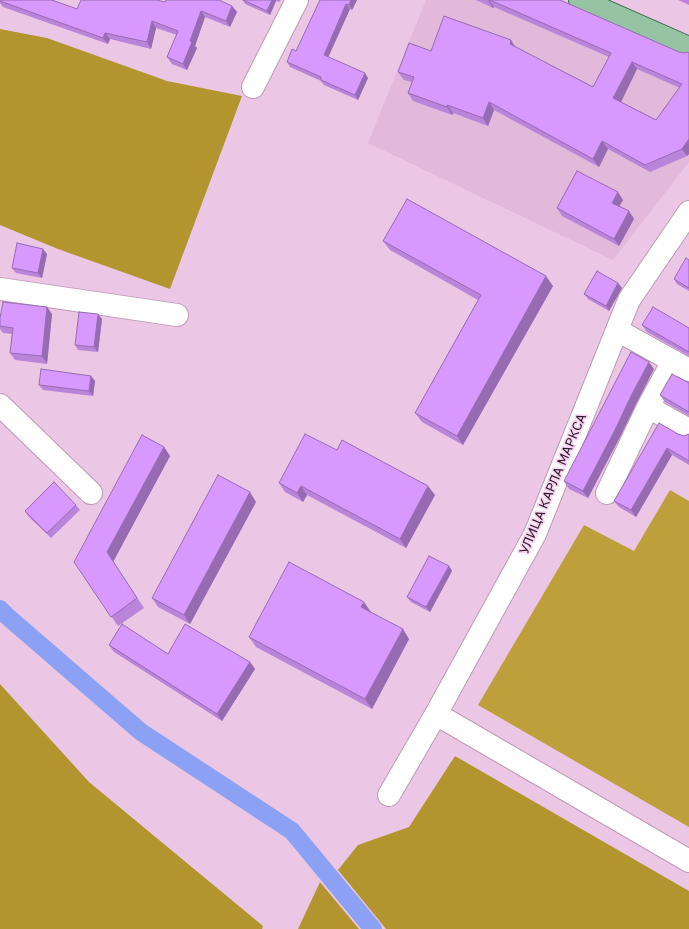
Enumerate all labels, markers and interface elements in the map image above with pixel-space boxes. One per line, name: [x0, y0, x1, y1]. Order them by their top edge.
street label: УЛИЦА КАРЛА МАРКСА: [516, 411, 590, 557]

